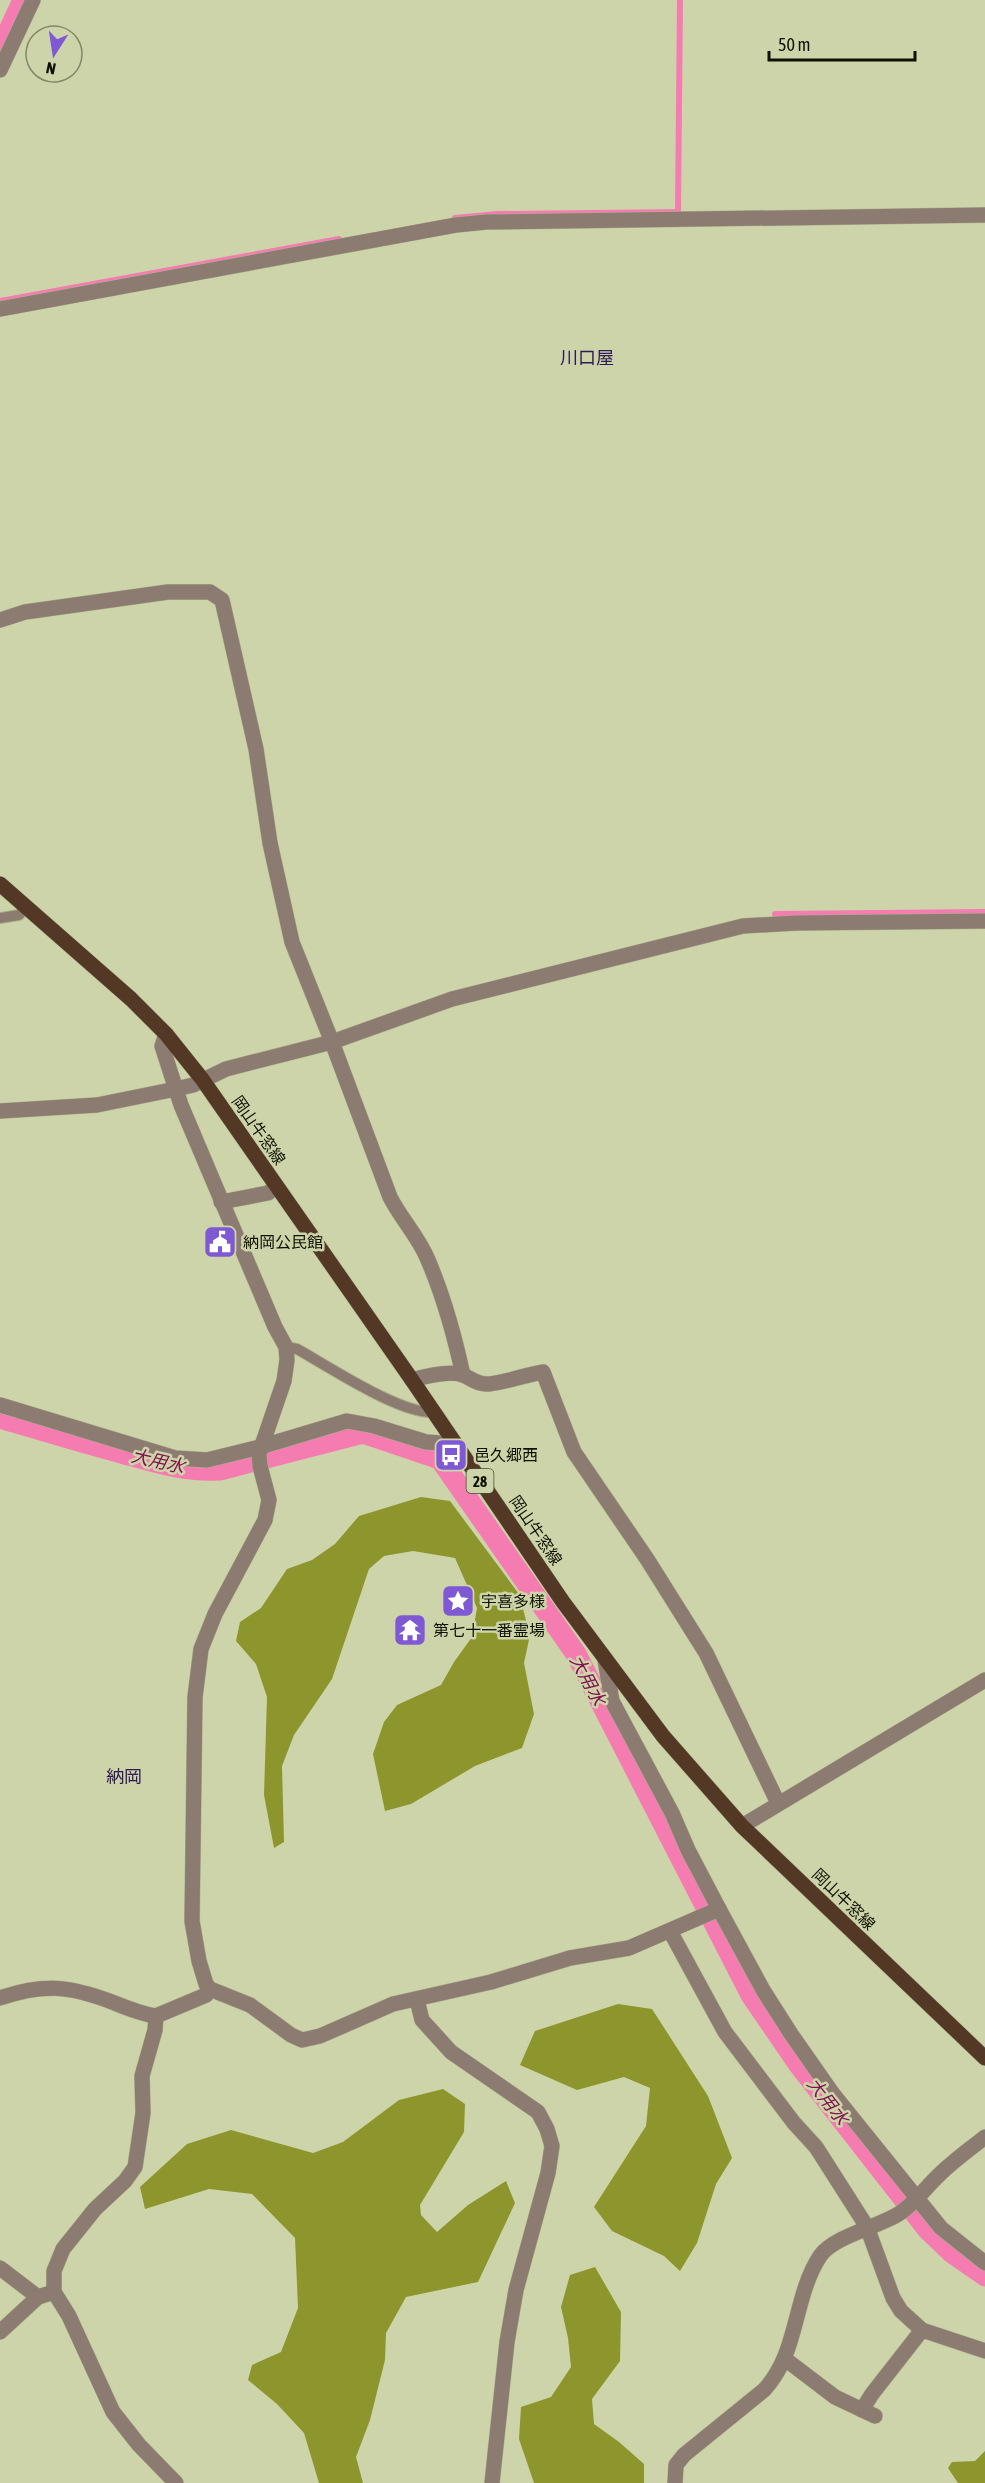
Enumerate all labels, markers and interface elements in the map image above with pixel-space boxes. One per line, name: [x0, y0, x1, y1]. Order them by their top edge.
north arrow: [24, 24, 84, 84]
scale bar: [769, 24, 914, 62]
text: 50 m: [778, 34, 810, 55]
text: N: [44, 59, 57, 78]
district label: 川口屋: [560, 347, 614, 368]
street label: 岡山牛窓線: [229, 1092, 289, 1168]
public building icon: 納岡公民館: [202, 1224, 238, 1260]
place label: 納岡公民館: [243, 1233, 323, 1251]
bus stop icon: 邑久郷西: [433, 1437, 469, 1473]
water label: 大用水: [129, 1445, 189, 1478]
place label: 邑久郷西: [474, 1446, 538, 1464]
road number: 28: [466, 1469, 494, 1493]
street label: 岡山牛窓線: [506, 1492, 566, 1568]
place icon: 宇喜多様: [440, 1583, 476, 1619]
place label: 宇喜多様: [481, 1592, 545, 1610]
temple icon: 第七十一番霊場: [392, 1612, 428, 1648]
place label: 第七十一番霊場: [433, 1621, 545, 1639]
water label: 大用水: [566, 1651, 611, 1711]
district label: 納岡: [106, 1766, 142, 1787]
street label: 岡山牛窓線: [809, 1865, 879, 1933]
water label: 大用水: [803, 2073, 854, 2130]

